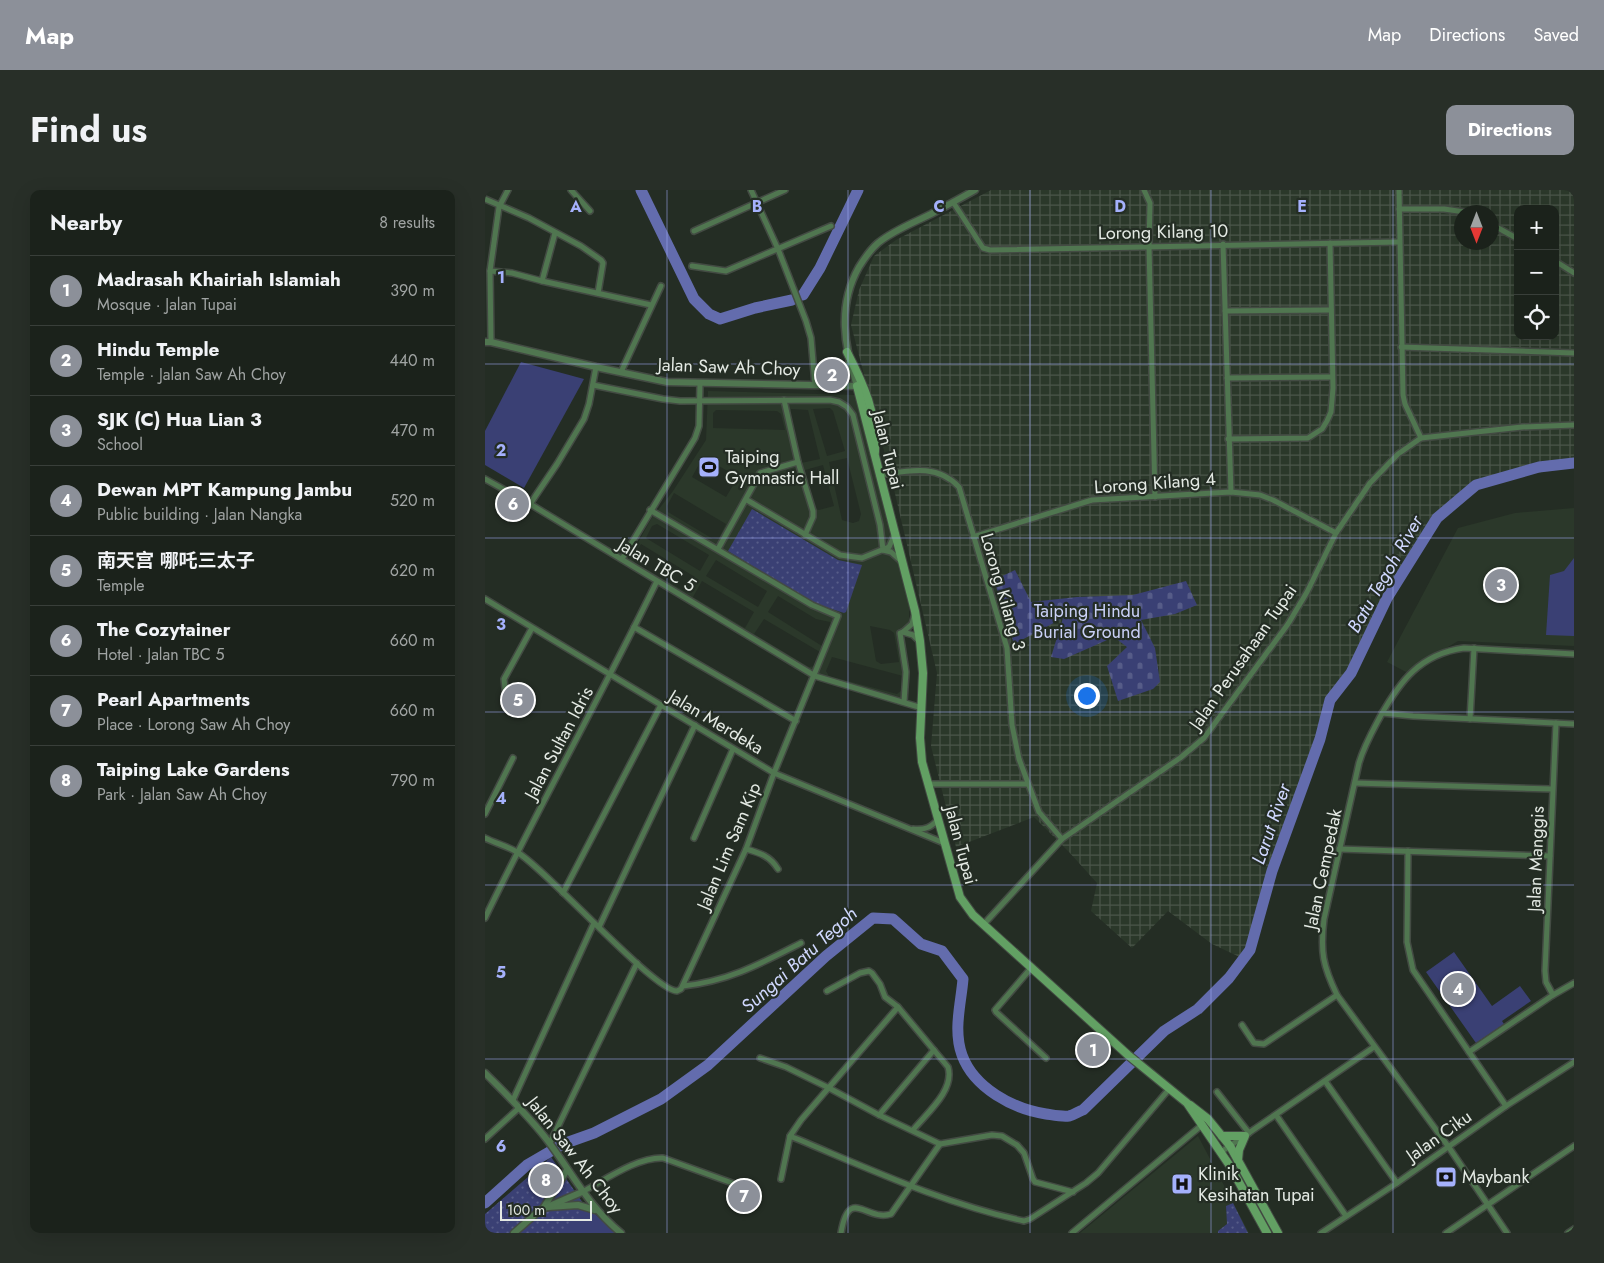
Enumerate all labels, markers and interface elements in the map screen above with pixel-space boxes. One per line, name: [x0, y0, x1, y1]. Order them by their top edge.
text: Map: [25, 18, 74, 53]
text: Map: [1368, 22, 1401, 48]
text: Directions: [1429, 22, 1505, 48]
text: Saved: [1533, 22, 1579, 48]
text: Find us: [30, 105, 147, 155]
button: Directions: [1446, 105, 1574, 155]
text: A: [569, 195, 582, 218]
text: B: [752, 195, 762, 218]
text: C: [933, 195, 945, 218]
text: D: [1114, 195, 1126, 218]
text: E: [1297, 195, 1307, 218]
north arrow: [1454, 205, 1499, 250]
map controls: [1514, 205, 1559, 340]
button: +: [1514, 205, 1559, 250]
text: Nearby: [50, 208, 122, 238]
text: 8 results: [379, 211, 435, 234]
street label: Lorong Kilang 10: [1098, 218, 1229, 246]
button: −: [1514, 250, 1559, 295]
text: Madrasah Khairiah Islamiah: [97, 266, 341, 293]
text: 1: [497, 266, 505, 289]
text: 1: [62, 279, 70, 302]
text: 390 m: [390, 279, 435, 302]
text: Mosque · Jalan Tupai: [97, 293, 237, 316]
button: locate: [1514, 295, 1559, 340]
text: Hindu Temple: [97, 336, 219, 363]
text: 2: [61, 349, 71, 372]
text: 440 m: [389, 349, 435, 372]
street label: Jalan Saw Ah Choy: [655, 351, 801, 382]
pin: 2: [816, 356, 848, 394]
text: Temple · Jalan Saw Ah Choy: [97, 363, 286, 386]
text: SJK (C) Hua Lian 3: [97, 406, 262, 433]
street label: Jalan Tupai: [865, 406, 910, 492]
text: 3: [61, 419, 71, 442]
text: 470 m: [390, 419, 435, 442]
text: School: [97, 433, 143, 456]
text: 2: [496, 439, 506, 462]
place label: Taiping Gymnastic Hall: [725, 444, 839, 491]
sports icon: Taiping Gymnastic Hall: [697, 455, 721, 479]
street label: Lorong Kilang 4: [1093, 466, 1217, 500]
text: Dewan MPT Kampung Jambu: [97, 476, 352, 503]
pin: 6: [497, 485, 529, 523]
text: 4: [60, 489, 72, 512]
text: 520 m: [390, 489, 435, 512]
text: Public building · Jalan Nangka: [97, 503, 302, 526]
water label: Batu Tegoh River: [1340, 509, 1430, 638]
street label: Jalan TBC 5: [611, 530, 701, 599]
street label: Lorong Kilang 3: [974, 530, 1032, 654]
text: 南天宫 哪吒三太子: [97, 547, 255, 574]
text: 5: [61, 559, 71, 582]
text: 620 m: [390, 559, 435, 582]
pin: 3: [1485, 566, 1517, 604]
text: Temple: [97, 574, 145, 597]
street label: Jalan Perusahaan Tupai: [1182, 579, 1303, 737]
park label: Taiping Hindu Burial Ground: [1033, 598, 1141, 645]
text: 3: [496, 613, 506, 636]
text: The Cozytainer: [97, 616, 231, 643]
text: 6: [61, 629, 71, 652]
text: 660 m: [390, 629, 435, 652]
text: Hotel · Jalan TBC 5: [97, 643, 225, 666]
pin: 5: [502, 681, 534, 719]
street label: Jalan Sultan Idris: [517, 682, 600, 806]
street label: Jalan Merdeka: [662, 682, 768, 761]
your location: [1074, 683, 1100, 709]
text: Pearl Apartments: [97, 686, 250, 713]
text: 7: [61, 699, 71, 722]
text: 660 m: [390, 699, 435, 722]
text: Place · Lorong Saw Ah Choy: [97, 713, 290, 736]
text: Taiping Lake Gardens: [97, 756, 290, 783]
text: 8: [61, 769, 71, 792]
text: 790 m: [391, 769, 435, 792]
street label: Jalan Lim Sam Kip: [690, 778, 768, 915]
water label: Larut River: [1245, 778, 1298, 868]
text: Park · Jalan Saw Ah Choy: [97, 783, 267, 806]
text: 4: [495, 787, 507, 810]
street label: Jalan Tupai: [937, 801, 984, 887]
street label: Jalan Cempedak: [1297, 806, 1348, 934]
street label: Jalan Manggis: [1521, 806, 1551, 914]
water label: Sungai Batu Tegoh: [735, 900, 863, 1020]
text: 5: [496, 961, 506, 984]
pin: 4: [1442, 970, 1474, 1008]
pin: 1: [1077, 1031, 1109, 1069]
street label: Jalan Saw Ah Choy: [520, 1089, 629, 1219]
street label: Jalan Ciku: [1399, 1104, 1477, 1169]
text: 6: [496, 1135, 506, 1158]
pin: 8: [530, 1161, 562, 1199]
place label: Klinik Kesihatan Tupai: [1198, 1161, 1315, 1208]
place label: Maybank: [1462, 1164, 1529, 1190]
bank icon: Maybank: [1434, 1165, 1458, 1189]
hospital icon: Klinik Kesihatan Tupai: [1170, 1172, 1194, 1196]
pin: 7: [728, 1177, 760, 1215]
scale bar: [500, 1198, 593, 1221]
text: 100 m: [507, 1200, 545, 1220]

